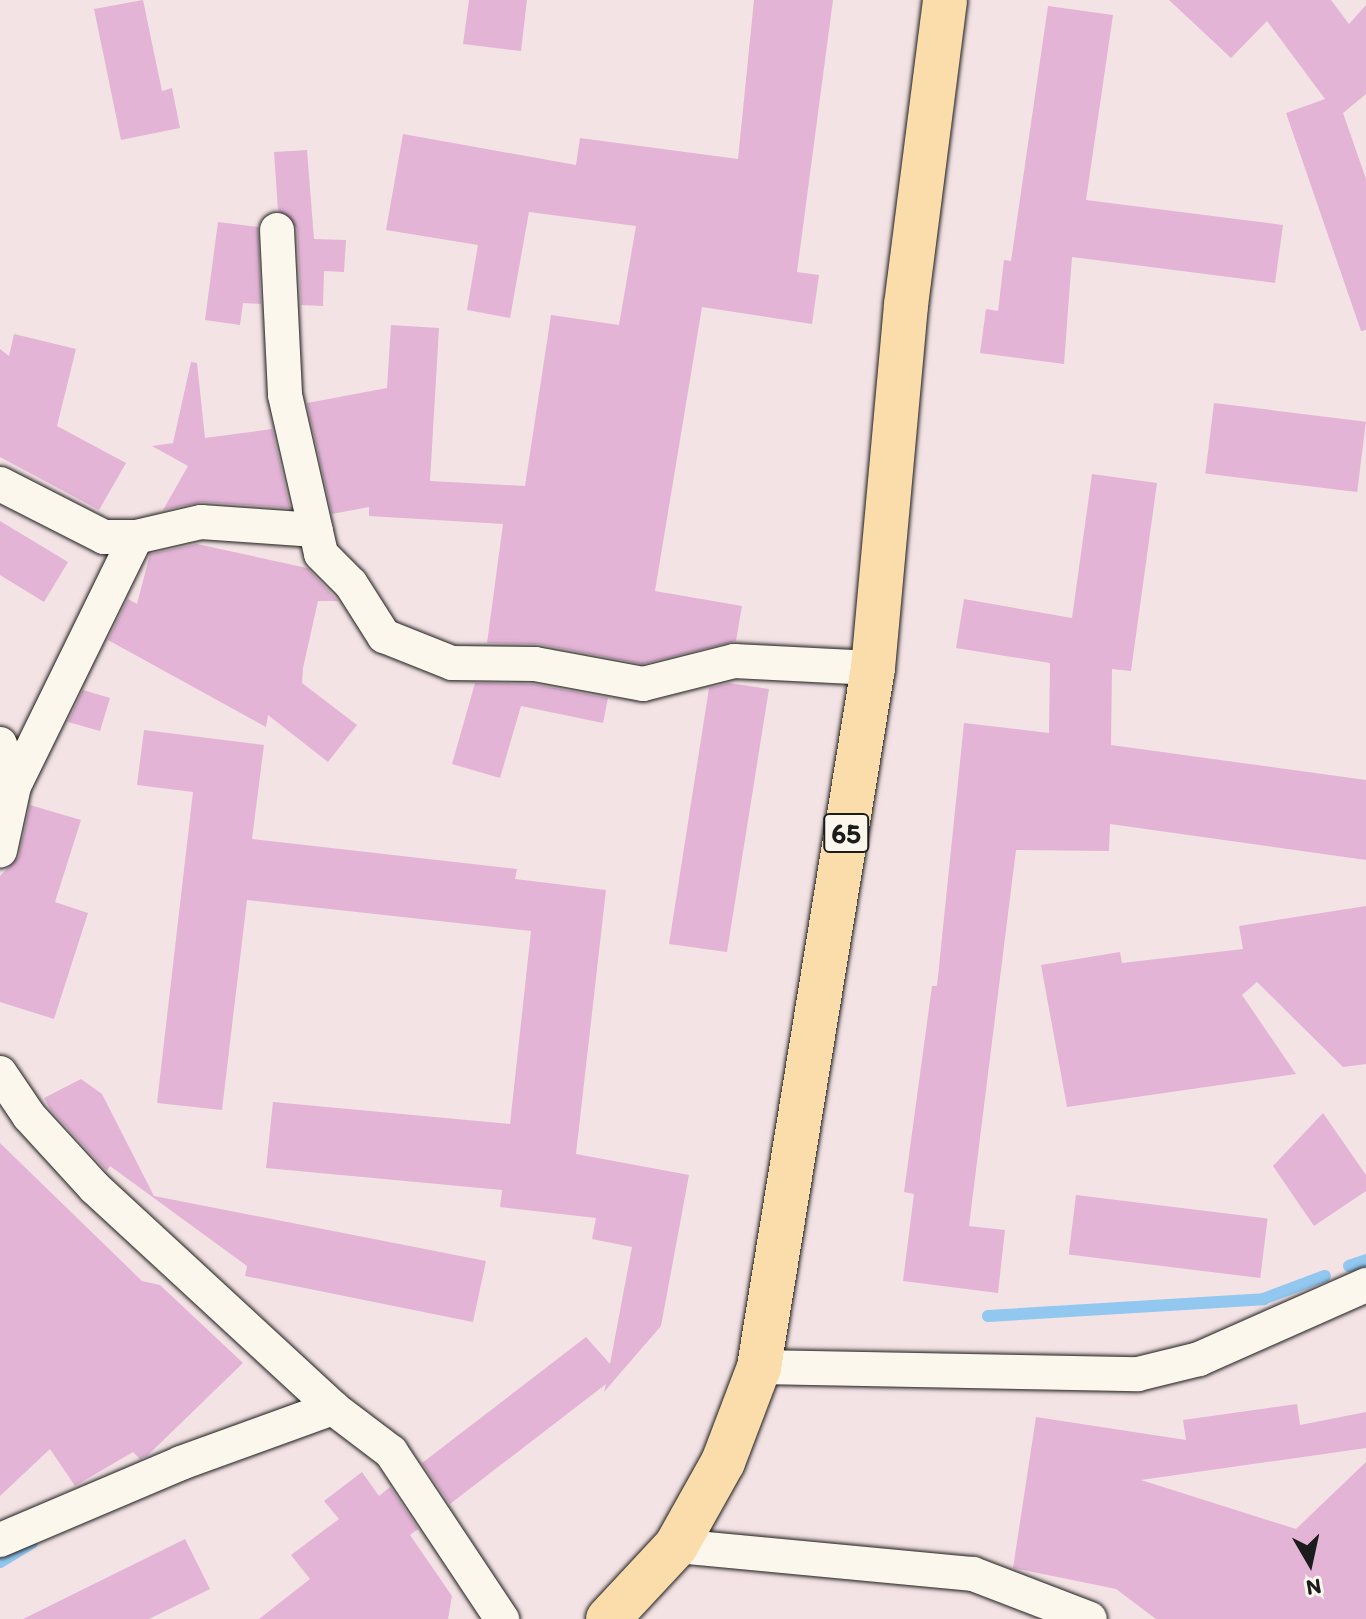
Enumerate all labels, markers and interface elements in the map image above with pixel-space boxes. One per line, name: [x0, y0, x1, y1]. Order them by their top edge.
road number: 65: [822, 809, 870, 857]
north arrow: [1270, 1523, 1350, 1603]
text: N: [1304, 1573, 1323, 1602]

